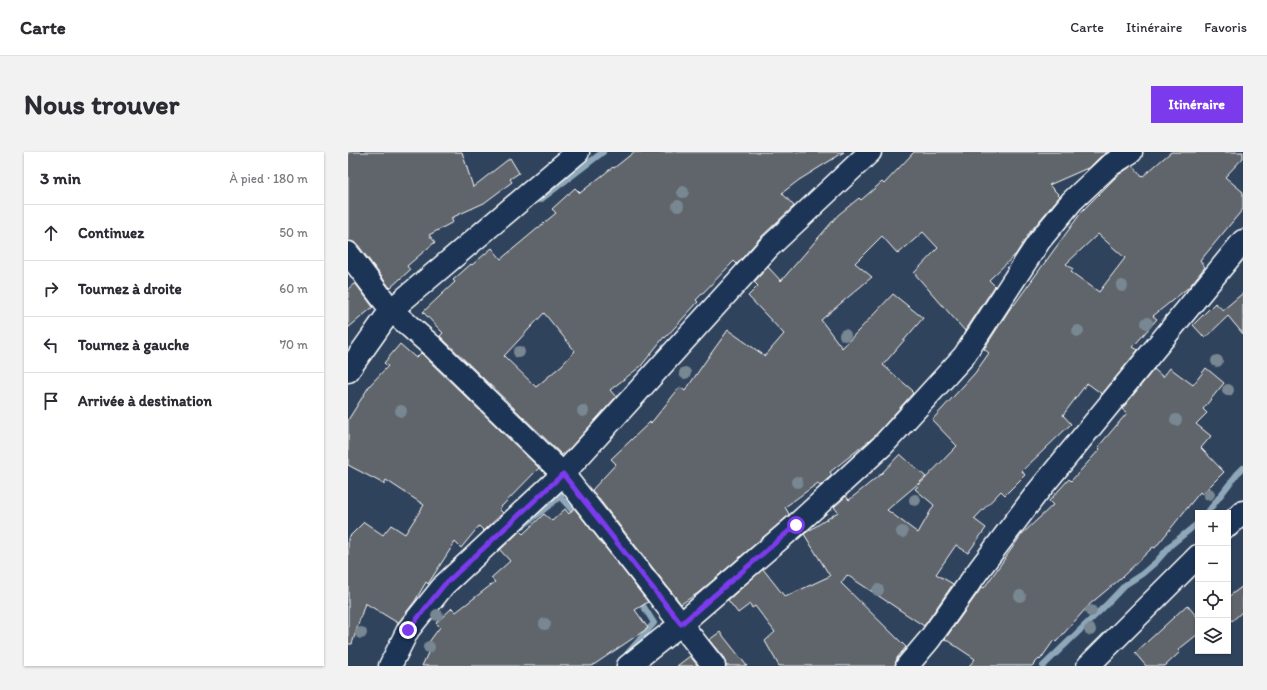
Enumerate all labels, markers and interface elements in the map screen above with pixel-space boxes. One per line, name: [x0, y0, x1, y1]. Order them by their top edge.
text: Carte: [20, 16, 66, 39]
text: Carte: [1070, 19, 1104, 36]
text: Itinéraire: [1126, 19, 1182, 36]
text: Favoris: [1204, 19, 1247, 36]
button: Itinéraire: [1151, 86, 1243, 123]
text: Nous trouver: [24, 87, 179, 121]
text: 3 min: [40, 168, 81, 188]
text: À pied · 180 m: [229, 171, 308, 186]
icon: ahead: [40, 222, 62, 244]
text: Continuez: [78, 224, 144, 242]
text: 50 m: [279, 225, 308, 240]
icon: right: [40, 278, 62, 300]
text: Tournez à droite: [78, 280, 182, 298]
text: 60 m: [279, 281, 308, 296]
icon: left: [40, 334, 62, 356]
text: Tournez à gauche: [78, 336, 189, 354]
text: 70 m: [280, 337, 308, 352]
icon: arrive: [40, 390, 62, 412]
text: Arrivée à destination: [78, 392, 212, 410]
map controls: [1195, 510, 1231, 654]
button: +: [1195, 510, 1231, 546]
route start: [787, 516, 805, 534]
button: −: [1195, 546, 1231, 582]
button: locate: [1195, 582, 1231, 618]
button: layers: [1195, 618, 1231, 654]
route end: [399, 621, 417, 639]

